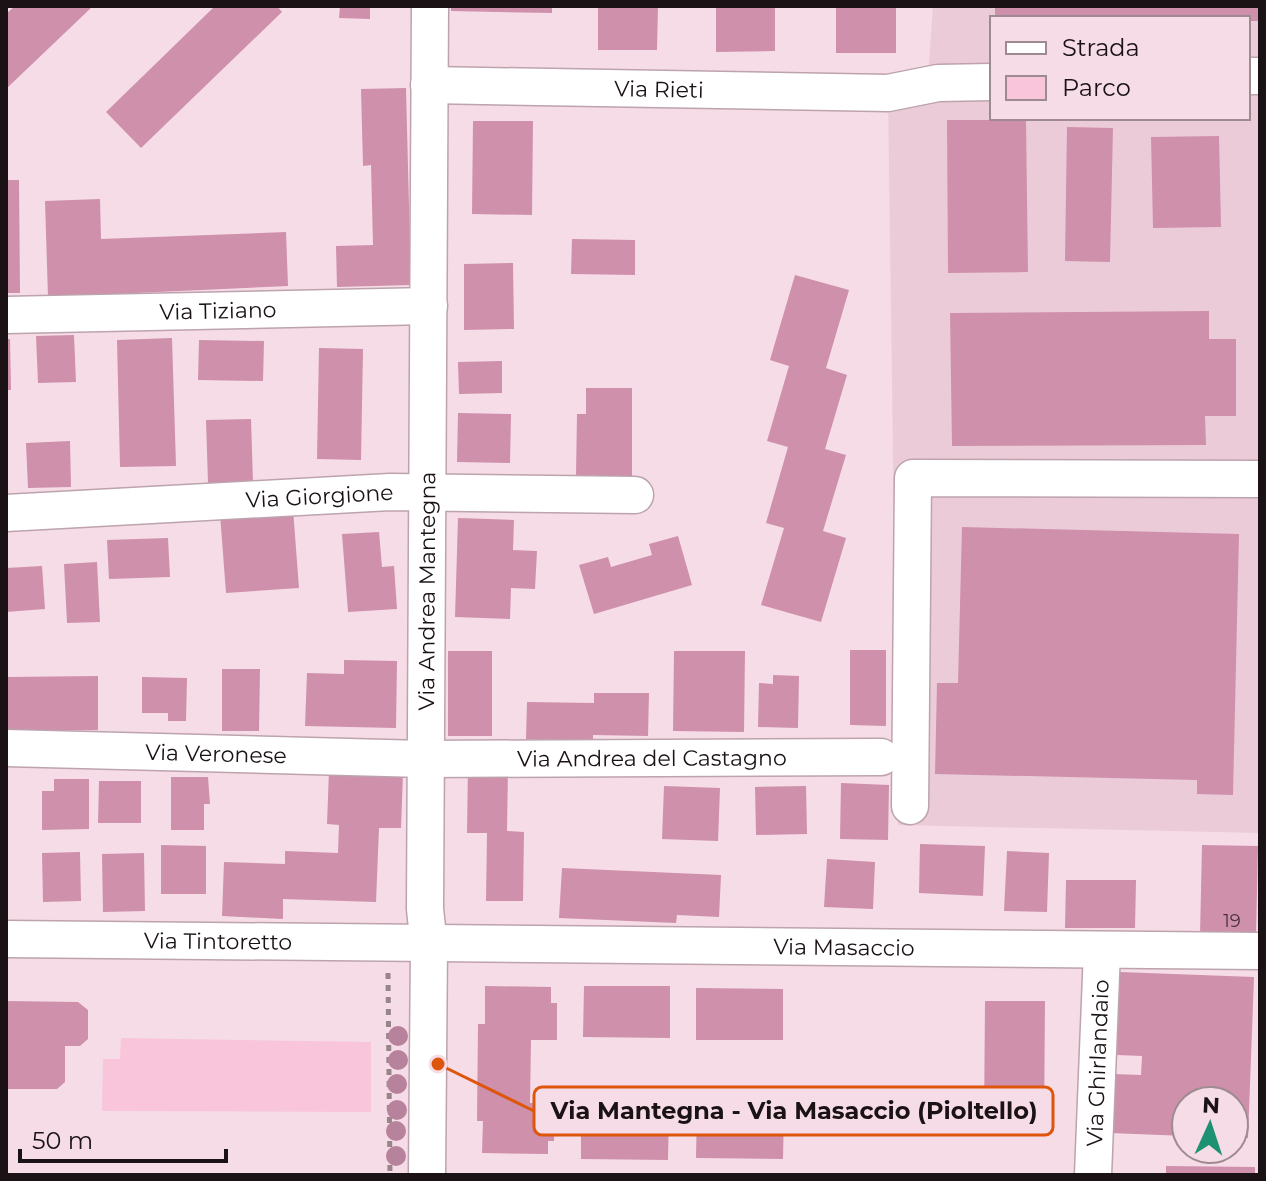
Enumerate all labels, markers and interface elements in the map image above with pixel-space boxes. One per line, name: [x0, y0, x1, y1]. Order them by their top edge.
legend: [990, 16, 1250, 120]
text: Strada: [1062, 33, 1140, 62]
text: Parco: [1062, 73, 1131, 102]
street label: Via Rieti: [614, 75, 704, 103]
street label: Via Tiziano: [159, 296, 277, 325]
street label: Via Andrea Mantegna: [413, 472, 441, 711]
street label: Via Giorgione: [245, 478, 394, 513]
street label: Via Veronese: [145, 738, 287, 769]
street label: Via Andrea del Castagno: [517, 744, 787, 772]
house number: 19: [1223, 910, 1241, 932]
street label: Via Tintoretto: [144, 927, 292, 955]
street label: Via Masaccio: [773, 933, 915, 961]
street label: Via Ghirlandaio: [1081, 979, 1114, 1147]
north arrow: [1170, 1085, 1250, 1165]
callout: Via Mantegna - Via Masaccio (Pioltello): [534, 1087, 1053, 1135]
text: N: [1201, 1092, 1221, 1119]
text: Via Mantegna - Via Masaccio (Pioltello): [549, 1096, 1038, 1125]
scale bar: [20, 1113, 226, 1163]
text: 50 m: [32, 1126, 93, 1155]

